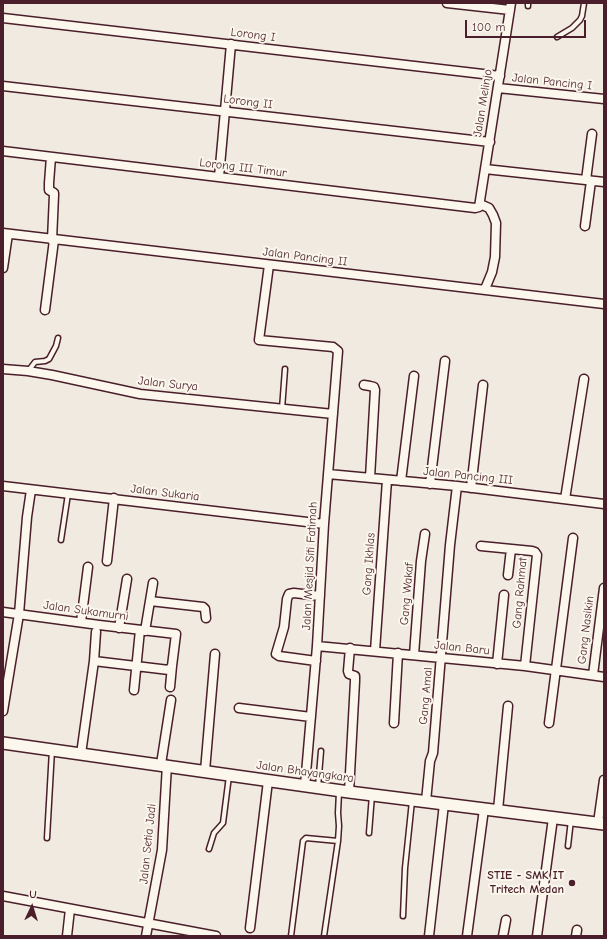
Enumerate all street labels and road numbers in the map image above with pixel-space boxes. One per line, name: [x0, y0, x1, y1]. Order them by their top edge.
street label: Lorong I: [230, 25, 276, 45]
street label: Jalan Melinjo: [471, 68, 495, 138]
street label: Jalan Pancing I: [511, 71, 593, 93]
street label: Lorong II: [223, 92, 273, 112]
street label: Lorong III Timur: [198, 155, 288, 181]
street label: Jalan Pancing II: [262, 245, 348, 269]
street label: Jalan Surya: [137, 374, 199, 394]
street label: Jalan Pancing III: [423, 464, 513, 488]
street label: Jalan Sukaria: [130, 482, 200, 504]
street label: Jalan Mesjid Siti Fatimah: [299, 501, 321, 631]
street label: Gang Ikhlas: [360, 532, 378, 596]
street label: Gang Rahmat: [510, 557, 530, 629]
street label: Gang Wakaf: [397, 562, 417, 626]
street label: Gang Nasikin: [575, 595, 597, 665]
street label: Jalan Sukamurni: [43, 598, 129, 624]
street label: Jalan Baru: [434, 638, 490, 658]
street label: Gang Amal: [416, 667, 436, 725]
street label: Jalan Bhayangkara: [255, 758, 355, 786]
street label: Jalan Setia Jadi: [137, 803, 159, 885]

